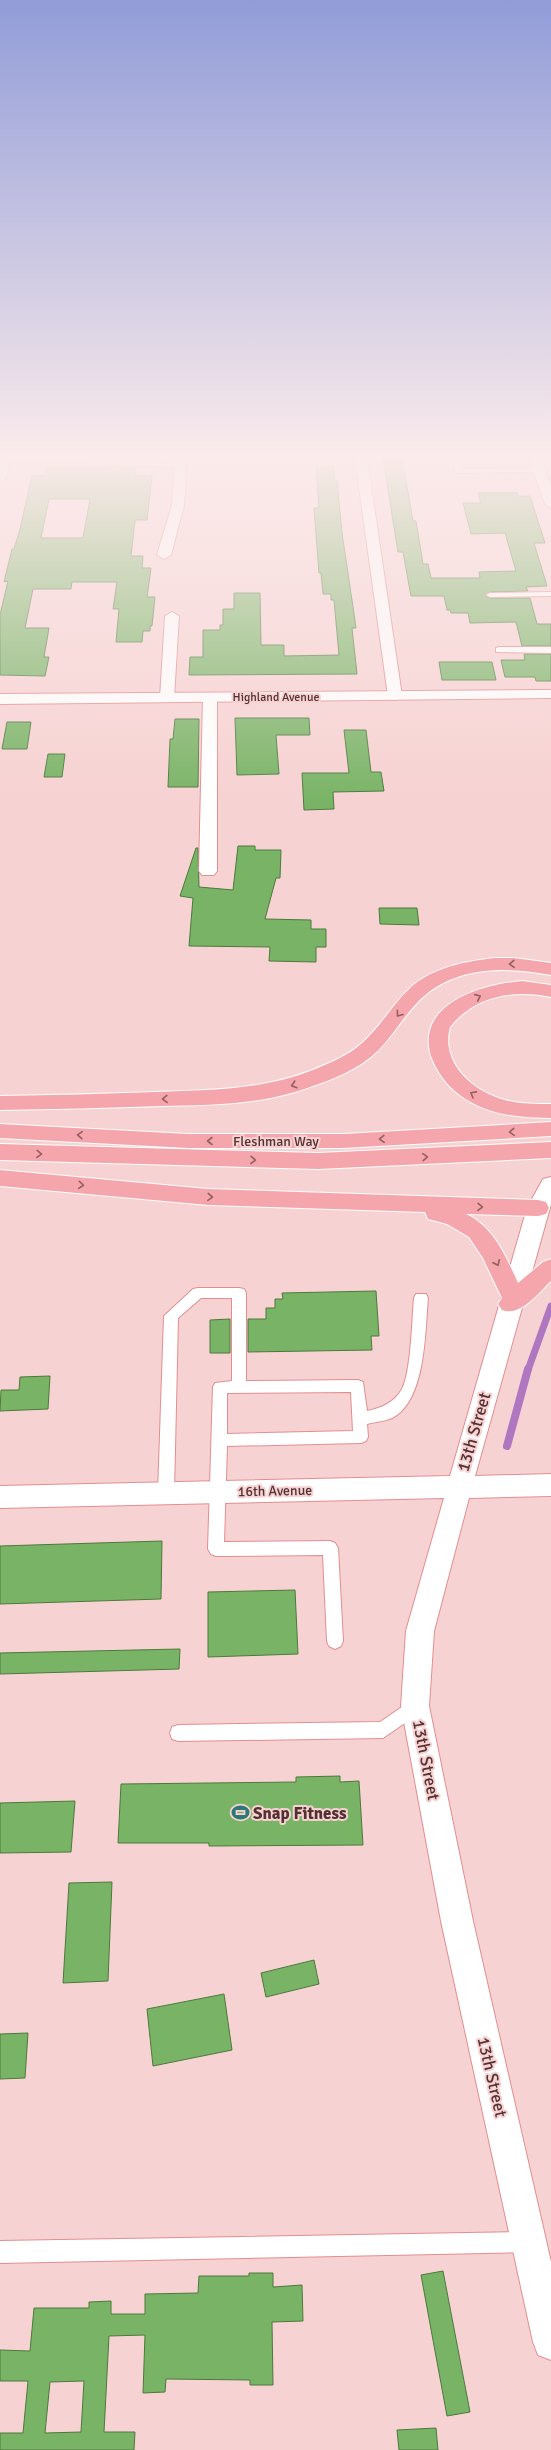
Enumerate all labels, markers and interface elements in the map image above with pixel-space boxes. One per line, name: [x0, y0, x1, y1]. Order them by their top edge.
street label: Highland Avenue: [233, 690, 319, 705]
one-way arrow: [509, 960, 515, 968]
one-way arrow: [474, 994, 481, 1002]
one-way arrow: [397, 1009, 404, 1016]
one-way arrow: [290, 1080, 297, 1088]
one-way arrow: [470, 1092, 477, 1099]
one-way arrow: [162, 1095, 168, 1103]
one-way arrow: [509, 1127, 515, 1136]
one-way arrow: [77, 1131, 83, 1140]
street label: Fleshman Way: [233, 1133, 319, 1150]
one-way arrow: [379, 1135, 385, 1143]
one-way arrow: [207, 1137, 213, 1145]
one-way arrow: [36, 1150, 42, 1158]
one-way arrow: [422, 1153, 428, 1161]
one-way arrow: [250, 1156, 256, 1164]
one-way arrow: [78, 1181, 84, 1190]
one-way arrow: [207, 1193, 213, 1201]
one-way arrow: [477, 1202, 483, 1211]
one-way arrow: [492, 1258, 500, 1266]
street label: 13th Street: [453, 1390, 495, 1474]
street label: 16th Avenue: [238, 1482, 312, 1500]
street label: 13th Street: [408, 1718, 444, 1802]
sports icon: Snap Fitness: [230, 1803, 250, 1823]
place label: Snap Fitness: [253, 1803, 347, 1824]
street label: 13th Street: [473, 2035, 511, 2119]

